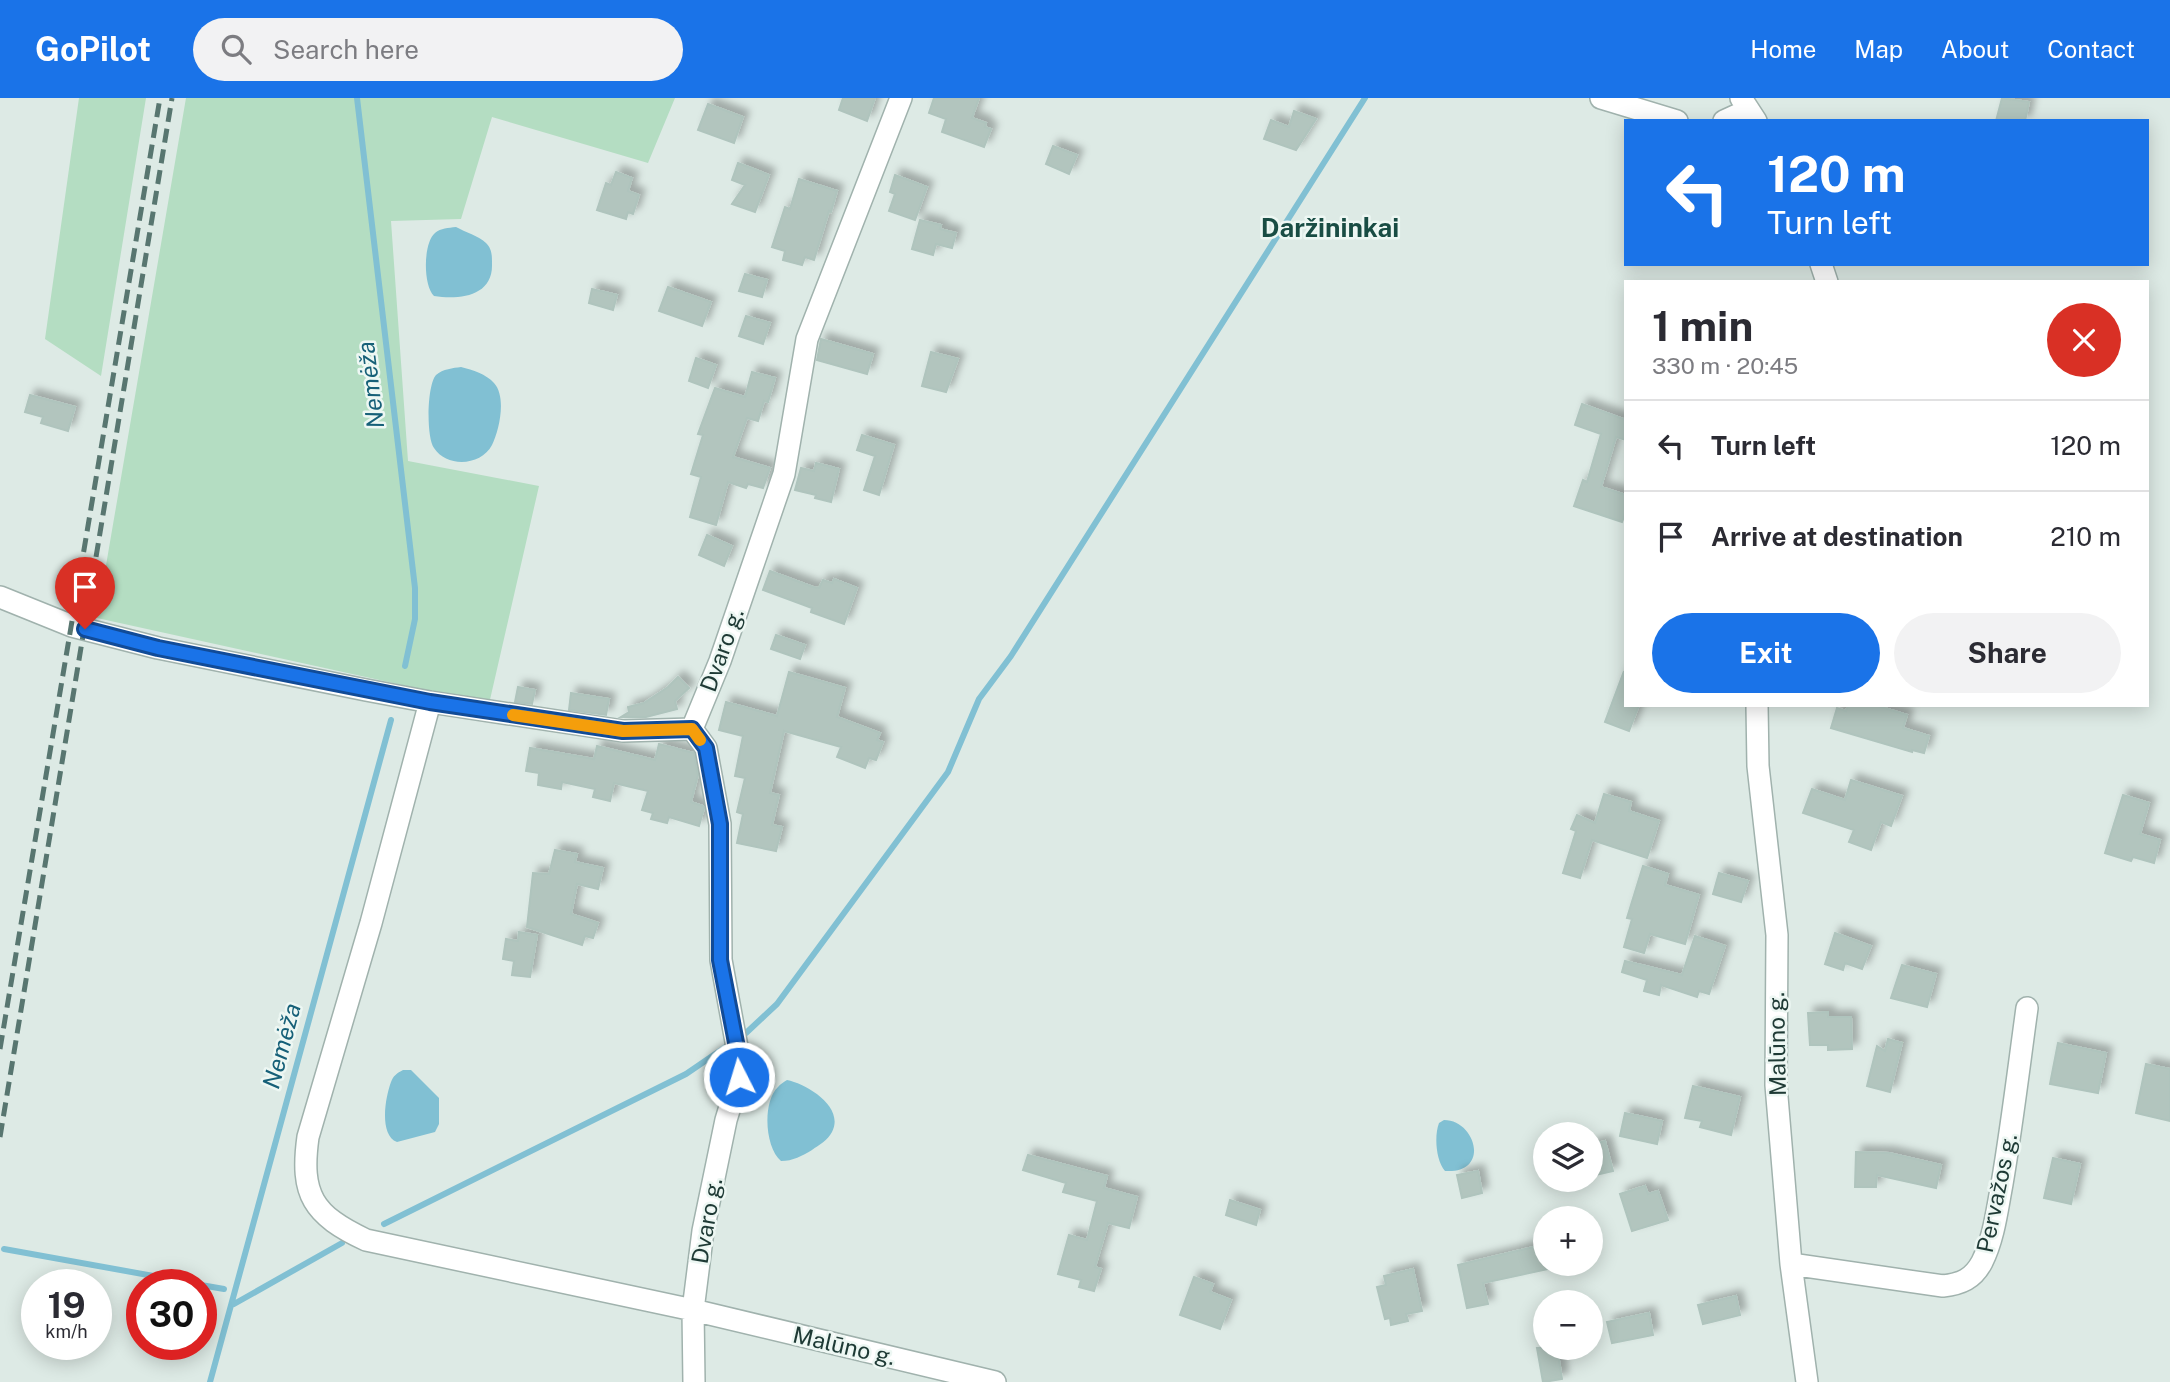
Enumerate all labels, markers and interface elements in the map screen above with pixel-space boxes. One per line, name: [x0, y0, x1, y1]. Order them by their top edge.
search box: [193, 18, 683, 81]
text: GoPilot: [35, 30, 151, 68]
icon: search: [217, 30, 255, 68]
text: Search here: [273, 34, 419, 65]
text: Home: [1750, 35, 1816, 63]
text: Map: [1854, 35, 1903, 63]
text: About: [1941, 35, 2009, 63]
text: Contact: [2047, 35, 2135, 63]
text: 120 m: [1767, 145, 1906, 203]
icon: left: [1652, 147, 1743, 238]
text: Turn left: [1767, 204, 1892, 241]
district label: Daržininkai: [1261, 212, 1399, 243]
text: 1 min: [1652, 301, 1753, 350]
button: close: [2047, 303, 2121, 377]
water label: Nemėža: [351, 340, 389, 430]
text: 330 m · 20:45: [1652, 352, 1798, 379]
icon: left: [1652, 427, 1690, 465]
text: Turn left: [1711, 430, 1816, 461]
text: 120 m: [2050, 430, 2121, 461]
icon: arrive: [1652, 518, 1690, 556]
text: Arrive at destination: [1711, 521, 1963, 552]
text: 210 m: [2050, 521, 2121, 552]
pin: [55, 557, 115, 629]
icon: arrive: [66, 568, 104, 606]
street label: Dvaro g.: [694, 604, 749, 695]
button: Exit: [1652, 613, 1880, 693]
button: Share: [1894, 613, 2121, 693]
street label: Malūno g.: [1762, 992, 1791, 1096]
water label: Nemėža: [256, 1000, 306, 1092]
position arrow: [702, 1040, 776, 1114]
map controls: [1533, 1122, 1603, 1360]
button: layers: [1533, 1122, 1603, 1192]
street label: Pervažos g.: [1971, 1131, 2022, 1255]
street label: Dvaro g.: [686, 1176, 727, 1266]
button: +: [1533, 1206, 1603, 1276]
speed limit sign: 30: [126, 1269, 217, 1360]
text: 19: [47, 1285, 86, 1326]
button: −: [1533, 1290, 1603, 1360]
text: km/h: [45, 1321, 88, 1342]
street label: Malūno g.: [790, 1321, 898, 1370]

